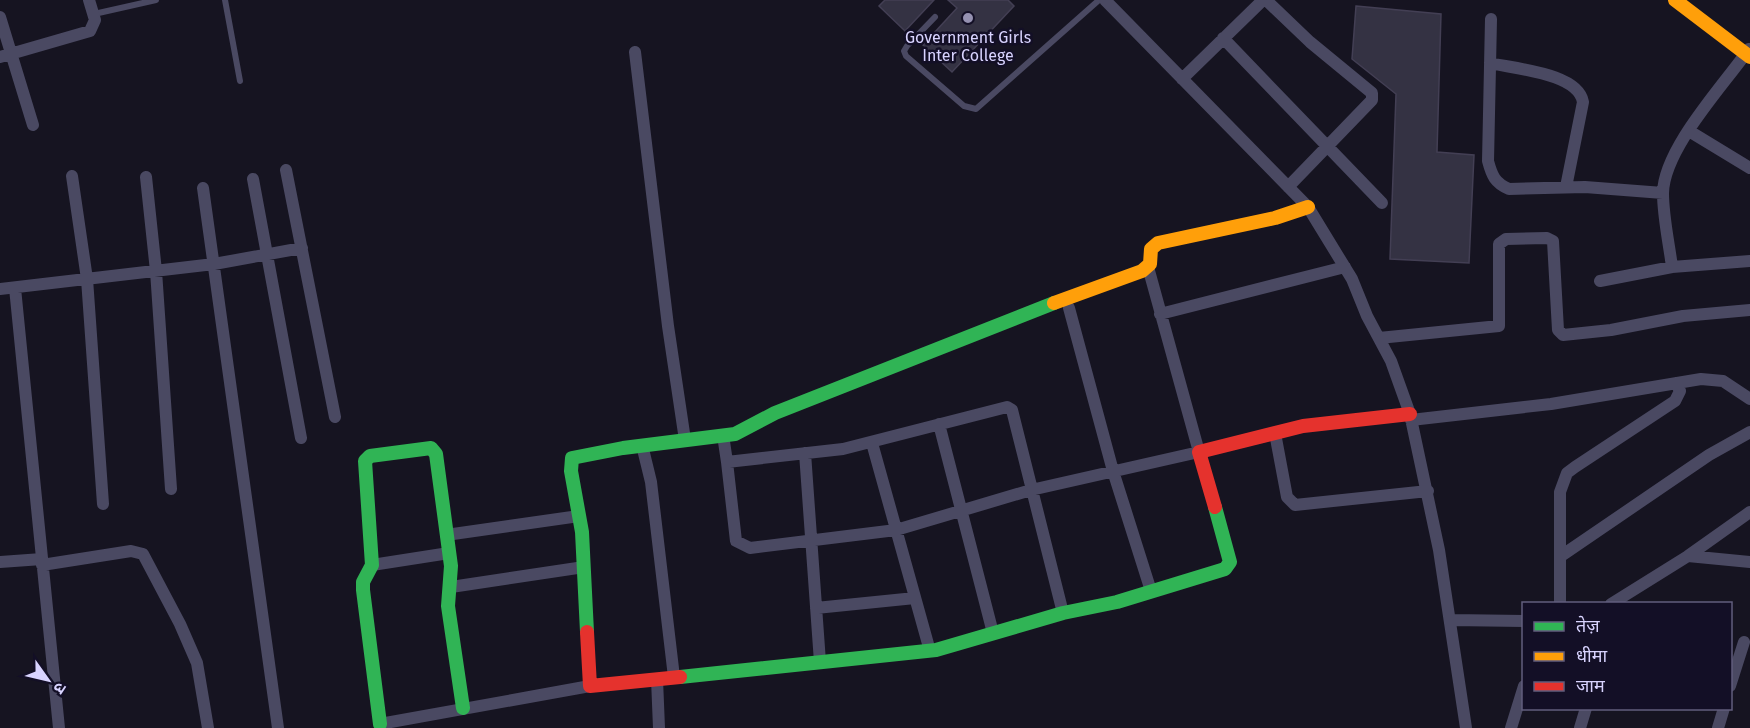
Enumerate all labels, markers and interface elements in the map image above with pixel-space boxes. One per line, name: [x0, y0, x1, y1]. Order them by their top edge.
marker: Government Girls Inter College: [961, 11, 975, 25]
place label: Government Girls Inter College: [905, 28, 1031, 65]
legend: [1522, 602, 1732, 710]
text: तेज़: [1576, 615, 1600, 637]
text: धीमा: [1576, 645, 1607, 667]
north arrow: [18, 650, 78, 710]
text: जाम: [1576, 675, 1606, 697]
text: उ: [49, 679, 71, 698]

